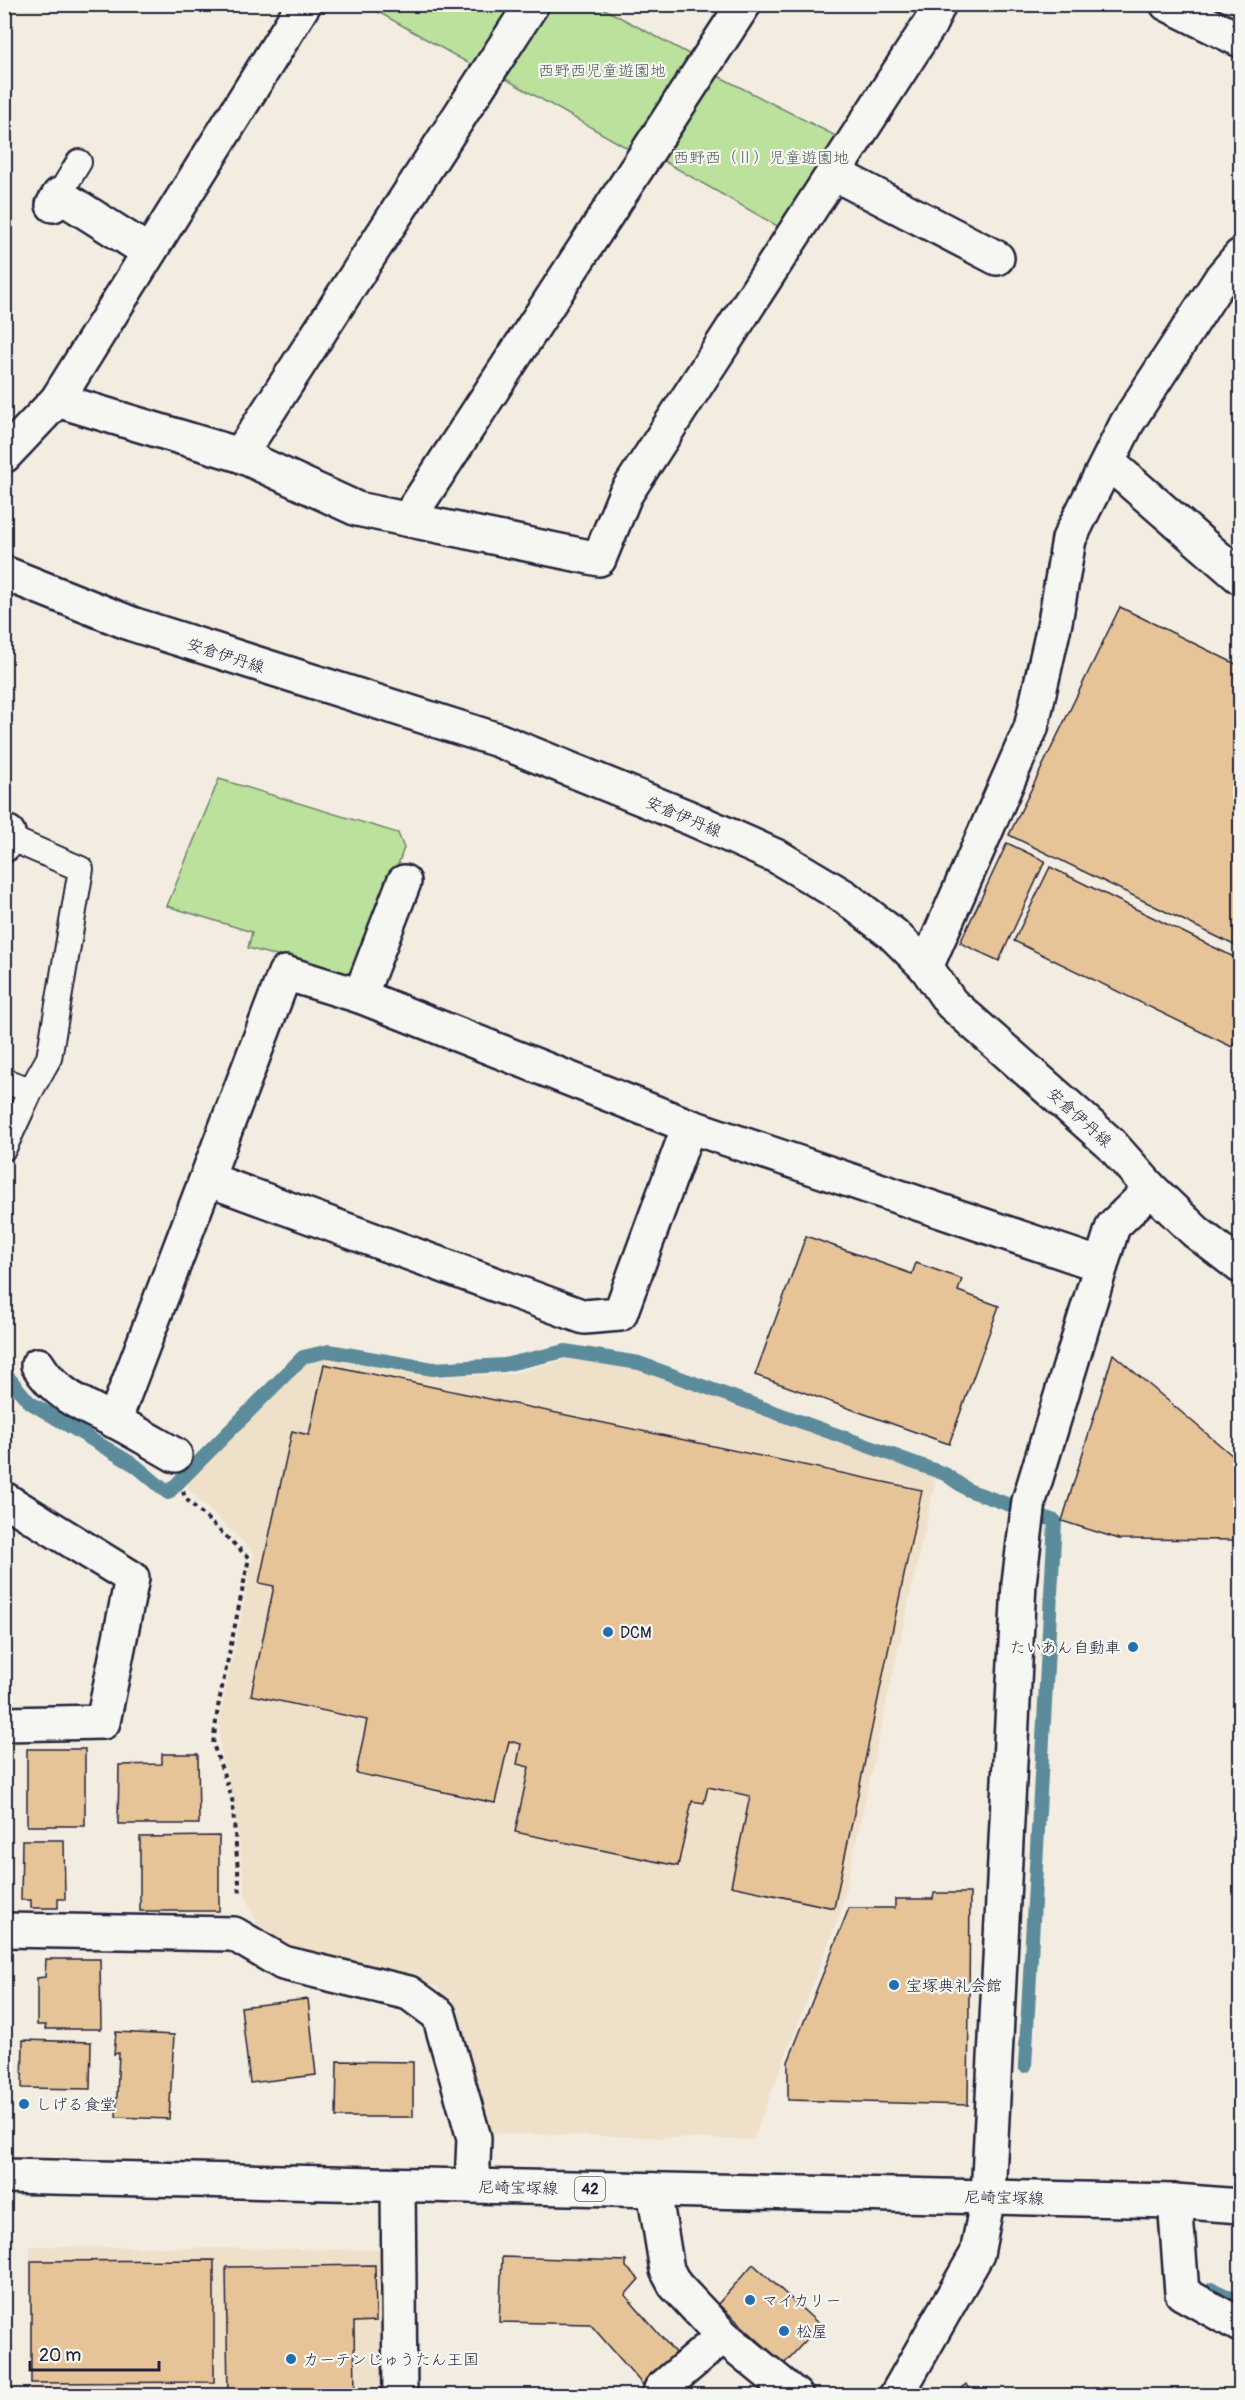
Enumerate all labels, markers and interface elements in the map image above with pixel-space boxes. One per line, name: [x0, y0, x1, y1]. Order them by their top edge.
park label: 西野西児童遊園地: [538, 61, 666, 81]
park label: 西野西（Ⅱ）児童遊園地: [673, 148, 849, 168]
street label: 安倉伊丹線: [185, 634, 267, 678]
street label: 安倉伊丹線: [643, 792, 724, 842]
street label: 安倉伊丹線: [1043, 1084, 1116, 1152]
place label: DCM: [620, 1623, 651, 1643]
marker: DCM: [601, 1625, 615, 1639]
place label: たいあん自動車: [1010, 1638, 1121, 1658]
marker: たいあん自動車: [1126, 1640, 1140, 1654]
place label: 宝塚典礼会館: [906, 1976, 1002, 1996]
marker: 宝塚典礼会館: [887, 1978, 901, 1992]
place label: しげる食堂: [36, 2095, 116, 2115]
marker: しげる食堂: [17, 2097, 31, 2111]
street label: 尼崎宝塚線: [478, 2177, 558, 2199]
road number: 42: [575, 2177, 605, 2201]
street label: 尼崎宝塚線: [964, 2187, 1044, 2209]
place label: マイカリー: [762, 2291, 841, 2311]
marker: マイカリー: [743, 2293, 757, 2307]
place label: 松屋: [796, 2322, 828, 2342]
marker: 松屋: [777, 2324, 791, 2338]
scale bar: [30, 2334, 159, 2372]
text: 20 m: [39, 2344, 81, 2367]
place label: カーテンじゅうたん王国: [303, 2350, 479, 2370]
marker: カーテンじゅうたん王国: [284, 2352, 298, 2366]

